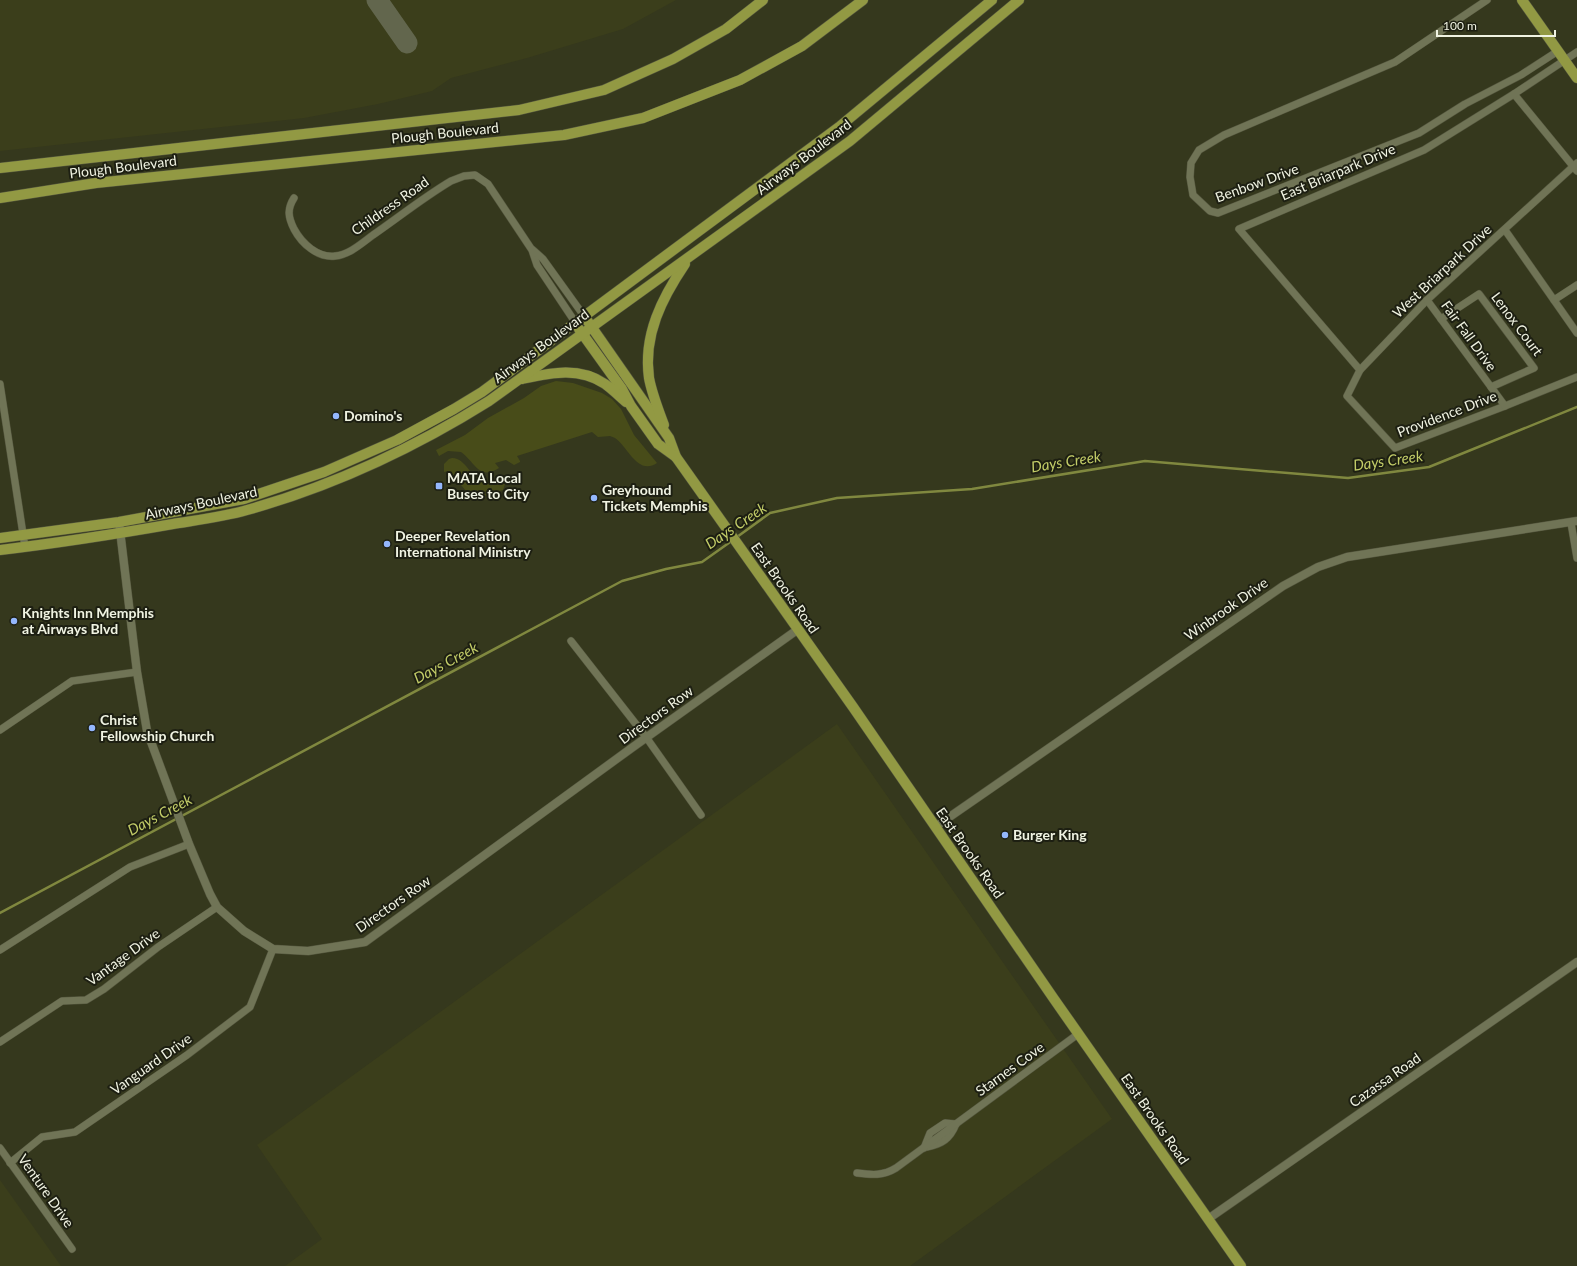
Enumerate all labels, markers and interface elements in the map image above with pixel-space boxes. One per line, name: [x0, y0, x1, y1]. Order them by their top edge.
scale bar: [1437, 12, 1555, 38]
text: 100 m: [1443, 18, 1477, 33]
street label: Airways Boulevard: [753, 115, 854, 198]
street label: Plough Boulevard: [390, 118, 500, 147]
street label: East Briarpark Drive: [1278, 140, 1398, 203]
street label: Plough Boulevard: [68, 151, 178, 182]
street label: Benbow Drive: [1213, 160, 1301, 205]
street label: Childress Road: [348, 173, 432, 239]
street label: West Briarpark Drive: [1389, 220, 1495, 321]
street label: Lenox Court: [1488, 289, 1547, 359]
street label: Fair Fall Drive: [1438, 297, 1501, 374]
street label: Airways Boulevard: [489, 305, 592, 386]
street label: Providence Drive: [1395, 387, 1499, 440]
place label: Domino's: [344, 407, 402, 424]
marker: Domino's: [331, 411, 341, 421]
water label: Days Creek: [1030, 446, 1103, 475]
water label: Days Creek: [1352, 446, 1425, 474]
place label: MATA Local Buses to City: [447, 469, 530, 502]
marker: MATA Local Buses to City: [434, 481, 444, 491]
place label: Greyhound Tickets Memphis: [602, 481, 708, 514]
street label: Airways Boulevard: [143, 482, 259, 523]
marker: Greyhound Tickets Memphis: [589, 493, 599, 503]
water label: Days Creek: [701, 498, 770, 552]
place label: Deeper Revelation International Ministry: [395, 527, 531, 560]
marker: Deeper Revelation International Ministry: [382, 539, 392, 549]
street label: East Brooks Road: [748, 539, 823, 636]
street label: Winbrook Drive: [1181, 573, 1271, 644]
place label: Knights Inn Memphis at Airways Blvd: [22, 604, 154, 637]
marker: Knights Inn Memphis at Airways Blvd: [9, 616, 19, 626]
water label: Days Creek: [410, 637, 482, 687]
street label: Directors Row: [615, 682, 696, 747]
place label: Christ Fellowship Church: [100, 711, 215, 744]
marker: Christ Fellowship Church: [87, 723, 97, 733]
water label: Days Creek: [124, 789, 196, 839]
street label: East Brooks Road: [933, 804, 1008, 901]
place label: Burger King: [1013, 826, 1087, 843]
marker: Burger King: [1000, 830, 1010, 840]
street label: Directors Row: [352, 872, 433, 936]
street label: Vantage Drive: [83, 924, 163, 989]
street label: Vanguard Drive: [107, 1029, 194, 1098]
street label: Starnes Cove: [972, 1038, 1047, 1099]
street label: Cazassa Road: [1346, 1049, 1424, 1110]
street label: East Brooks Road: [1118, 1070, 1193, 1167]
street label: Venture Drive: [15, 1151, 78, 1231]

